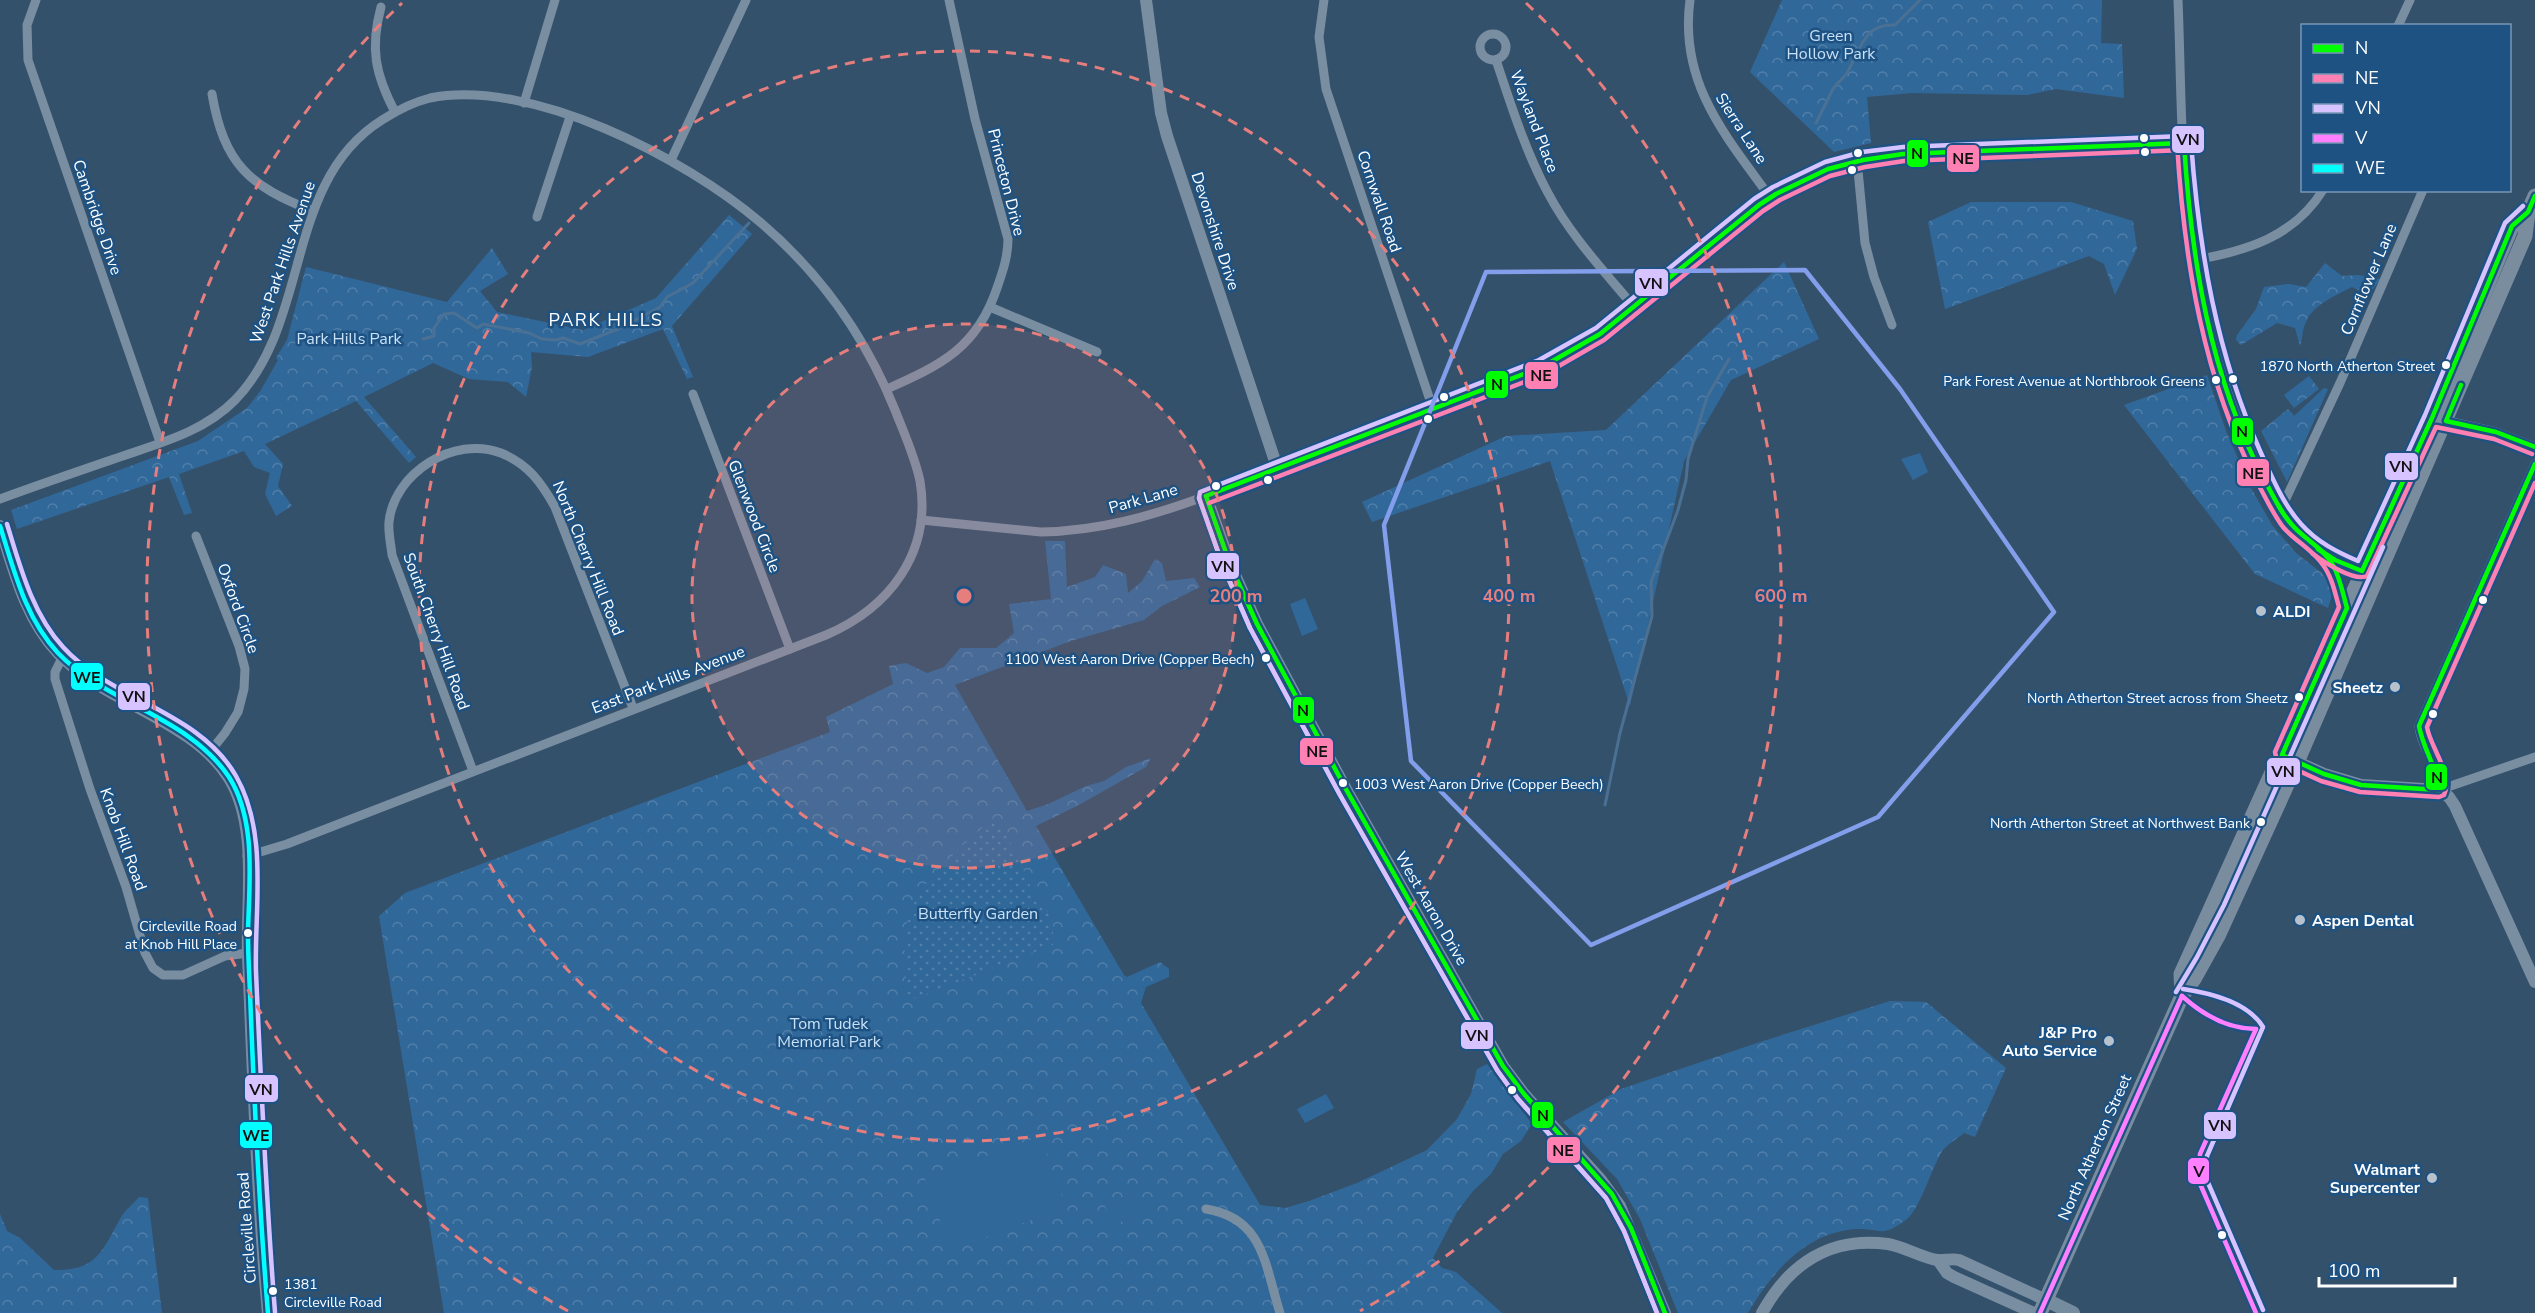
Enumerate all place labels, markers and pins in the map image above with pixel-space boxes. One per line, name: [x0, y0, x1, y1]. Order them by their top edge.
unlabelled marker: [2138, 132, 2150, 144]
unlabelled marker: [2139, 146, 2151, 158]
unlabelled marker: [1852, 147, 1864, 159]
unlabelled marker: [1846, 164, 1858, 176]
place label: 1870 North Atherton Street: [2260, 357, 2435, 376]
marker: 1870 North Atherton Street: [2440, 359, 2452, 371]
place label: Park Forest Avenue at Northbrook Greens: [1943, 372, 2205, 391]
unlabelled marker: [2227, 373, 2239, 385]
marker: Park Forest Avenue at Northbrook Greens: [2210, 374, 2222, 386]
unlabelled marker: [1438, 391, 1450, 403]
unlabelled marker: [1422, 413, 1434, 425]
unlabelled marker: [1262, 474, 1274, 486]
unlabelled marker: [1210, 480, 1222, 492]
centre of rings: [954, 586, 974, 606]
unlabelled marker: [2477, 594, 2489, 606]
place label: ALDI: [2273, 601, 2311, 623]
marker: ALDI: [2254, 604, 2268, 618]
place label: 1100 West Aaron Drive (Copper Beech): [1005, 650, 1255, 669]
marker: 1100 West Aaron Drive (Copper Beech): [1260, 652, 1272, 664]
place label: Sheetz: [2332, 677, 2383, 699]
marker: Sheetz: [2388, 680, 2402, 694]
place label: North Atherton Street across from Sheetz: [2027, 689, 2289, 708]
marker: North Atherton Street across from Sheetz: [2293, 691, 2305, 703]
unlabelled marker: [2427, 708, 2439, 720]
place label: 1003 West Aaron Drive (Copper Beech): [1354, 775, 1604, 794]
marker: 1003 West Aaron Drive (Copper Beech): [1337, 777, 1349, 789]
place label: North Atherton Street at Northwest Bank: [1990, 814, 2251, 833]
marker: North Atherton Street at Northwest Bank: [2255, 816, 2267, 828]
place label: Aspen Dental: [2312, 910, 2414, 932]
marker: Aspen Dental: [2293, 913, 2307, 927]
place label: Circleville Road at Knob Hill Place: [125, 917, 237, 954]
marker: Circleville Road at Knob Hill Place: [242, 927, 254, 939]
place label: J&P Pro Auto Service: [2002, 1022, 2097, 1062]
marker: J&P Pro Auto Service: [2102, 1034, 2116, 1048]
unlabelled marker: [1506, 1084, 1518, 1096]
place label: Walmart Supercenter: [2330, 1159, 2421, 1199]
marker: Walmart Supercenter: [2425, 1171, 2439, 1185]
unlabelled marker: [2216, 1229, 2228, 1241]
place label: 1381 Circleville Road: [284, 1275, 382, 1312]
marker: 1381 Circleville Road: [267, 1285, 279, 1297]

